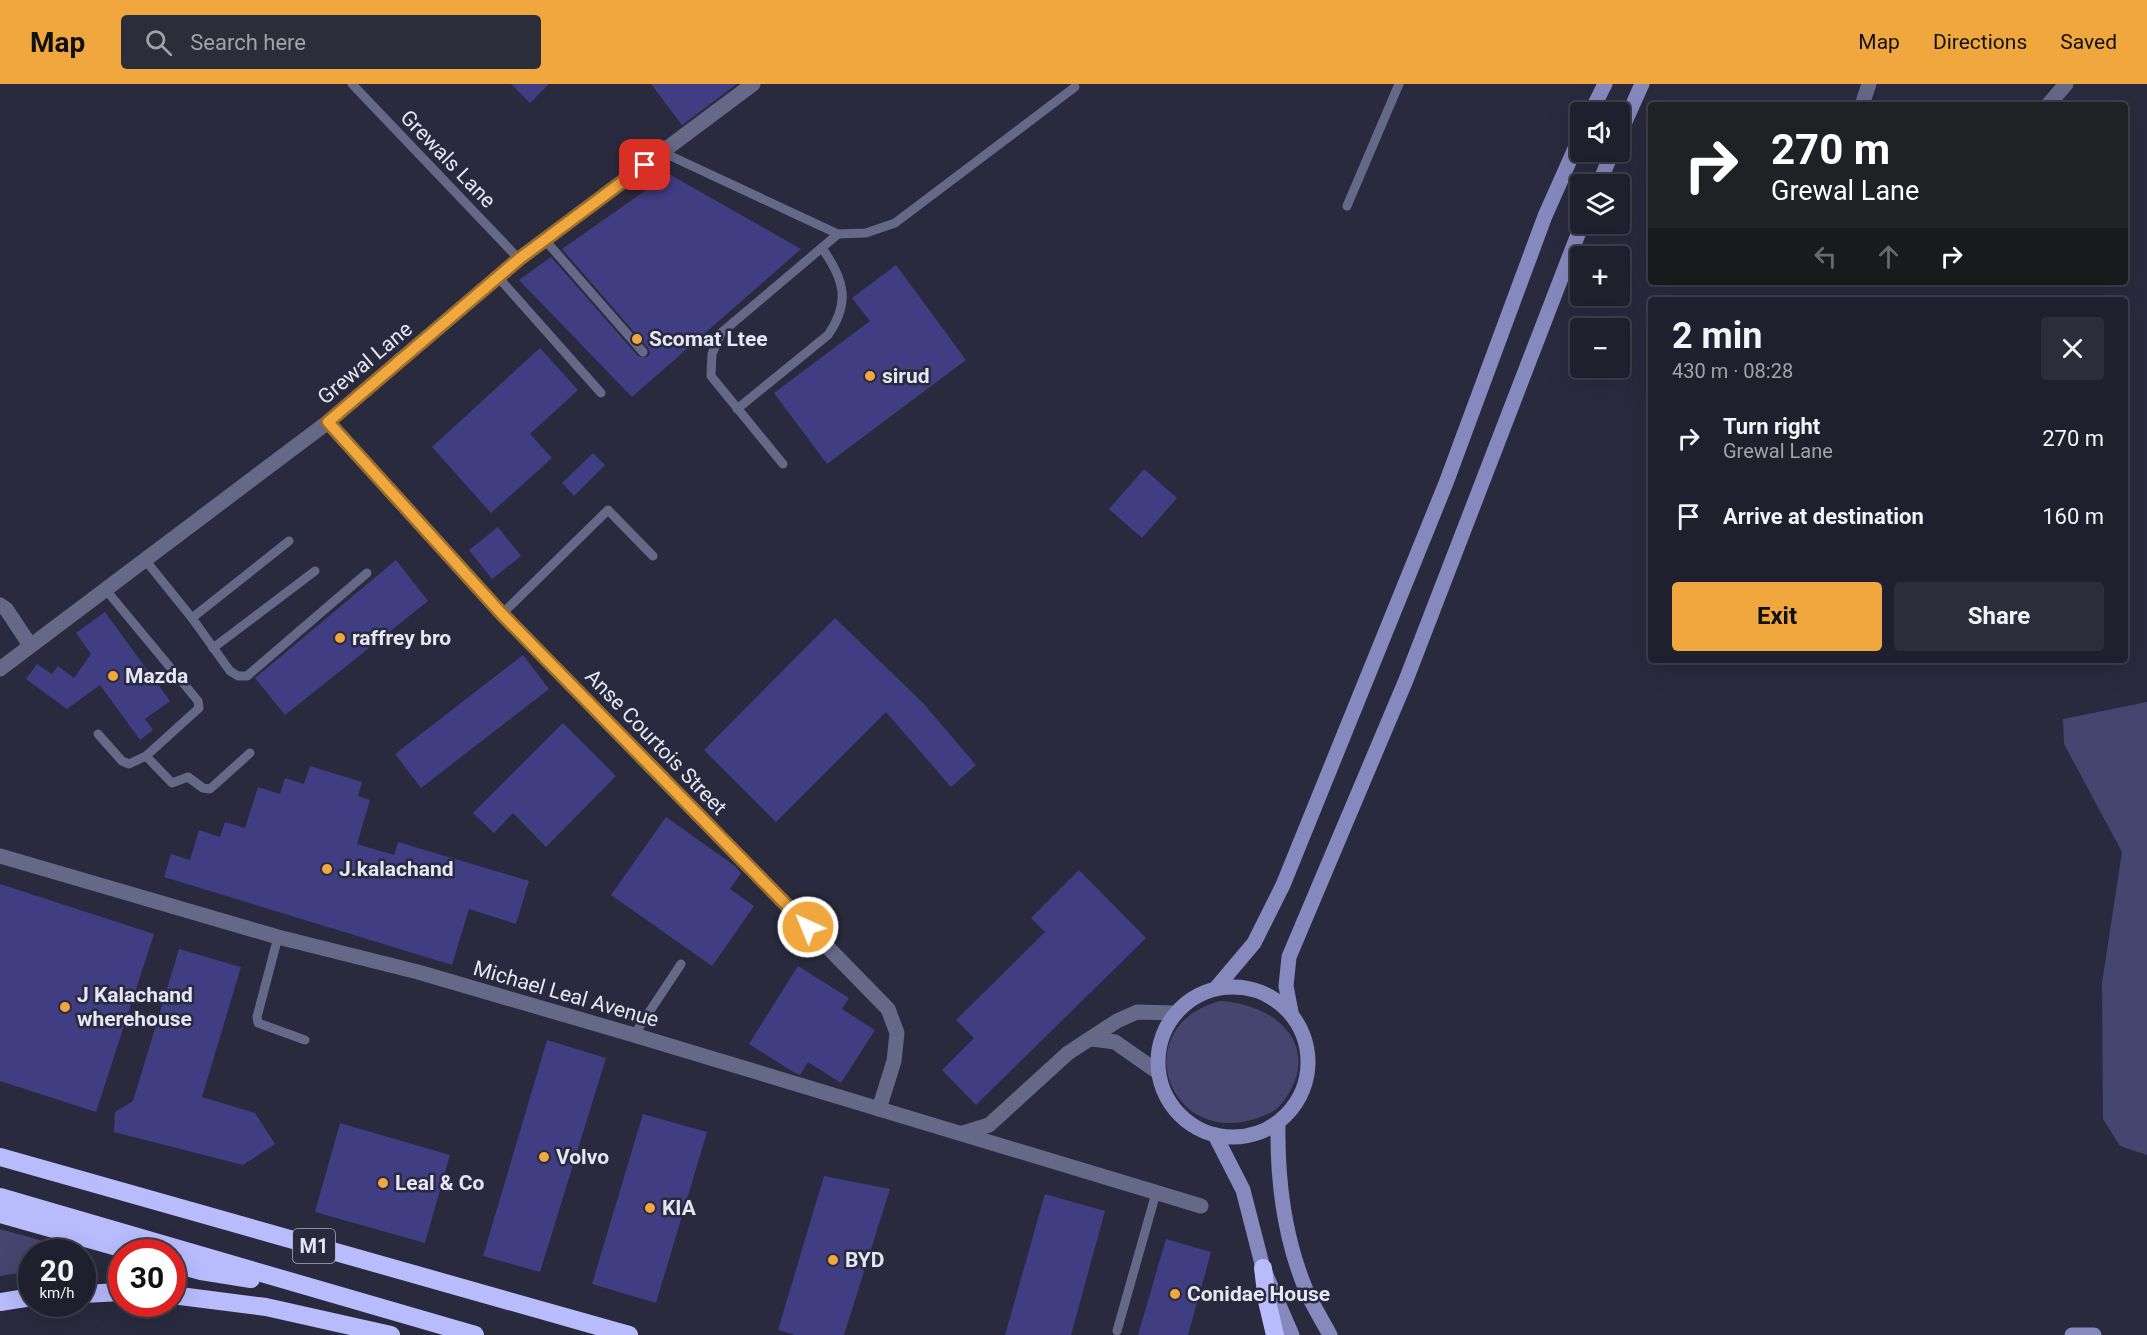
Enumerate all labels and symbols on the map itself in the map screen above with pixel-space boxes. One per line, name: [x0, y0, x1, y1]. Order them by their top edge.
street label: Grewals Lane: [396, 105, 500, 213]
pin: [619, 139, 670, 190]
street label: Grewal Lane: [313, 317, 417, 409]
place label: Scomat Ltee: [649, 327, 768, 351]
marker: Scomat Ltee: [630, 332, 644, 346]
place label: sirud: [882, 364, 930, 388]
marker: sirud: [863, 369, 877, 383]
place label: raffrey bro: [352, 626, 451, 650]
marker: raffrey bro: [333, 631, 347, 645]
place label: Mazda: [125, 664, 188, 688]
street label: Anse Courtois Street: [580, 664, 732, 820]
marker: Mazda: [106, 669, 120, 683]
place label: J.kalachand: [339, 857, 454, 881]
marker: J.kalachand: [320, 862, 334, 876]
position arrow: [776, 895, 840, 959]
street label: Michael Leal Avenue: [471, 956, 661, 1032]
place label: J Kalachand wherehouse: [77, 983, 193, 1031]
marker: J Kalachand wherehouse: [58, 1000, 72, 1014]
place label: Volvo: [556, 1145, 609, 1169]
marker: Volvo: [537, 1150, 551, 1164]
place label: Leal & Co: [395, 1171, 484, 1195]
marker: Leal & Co: [376, 1176, 390, 1190]
place label: KIA: [662, 1196, 697, 1220]
marker: KIA: [643, 1201, 657, 1215]
road number: M1: [293, 1229, 335, 1263]
speed limit sign: 30: [108, 1239, 186, 1317]
place label: BYD: [845, 1248, 885, 1272]
marker: BYD: [826, 1253, 840, 1267]
place label: Conidae House: [1187, 1282, 1330, 1306]
marker: Conidae House: [1168, 1287, 1182, 1301]

